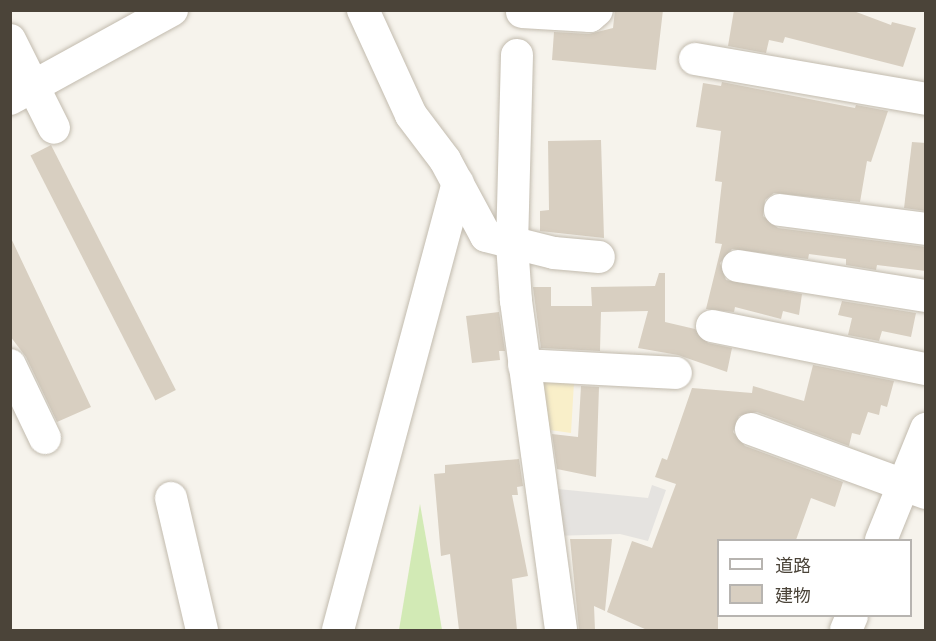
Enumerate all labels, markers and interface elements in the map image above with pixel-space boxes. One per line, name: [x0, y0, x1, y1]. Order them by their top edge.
legend: [717, 539, 912, 617]
text: 道路: [775, 555, 811, 577]
text: 建物: [775, 585, 811, 607]

